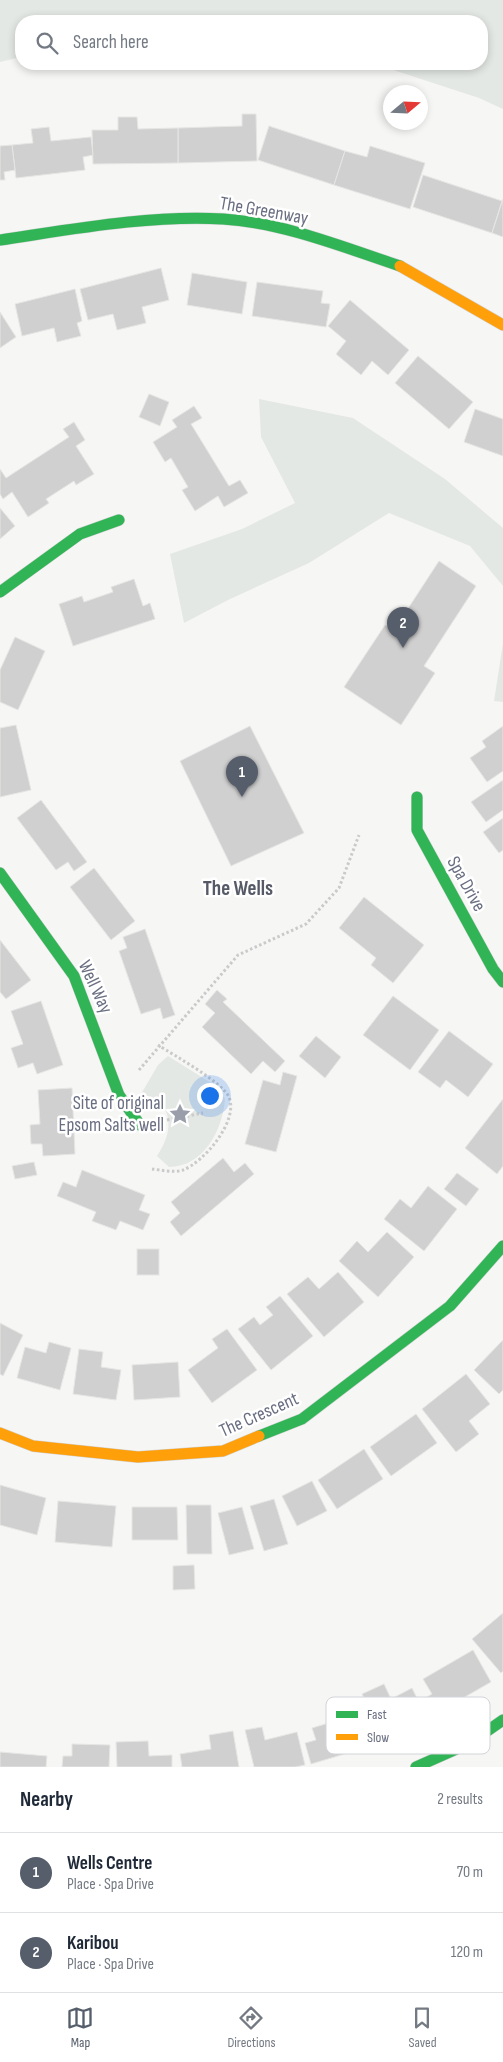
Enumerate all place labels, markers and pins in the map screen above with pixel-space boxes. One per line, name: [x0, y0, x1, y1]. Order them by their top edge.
pin: 2: [387, 607, 419, 648]
pin: 1: [226, 756, 258, 797]
place label: Site of original Epsom Salts well: [59, 1092, 164, 1137]
place icon: Site of original Epsom Salts well: [167, 1101, 193, 1127]

